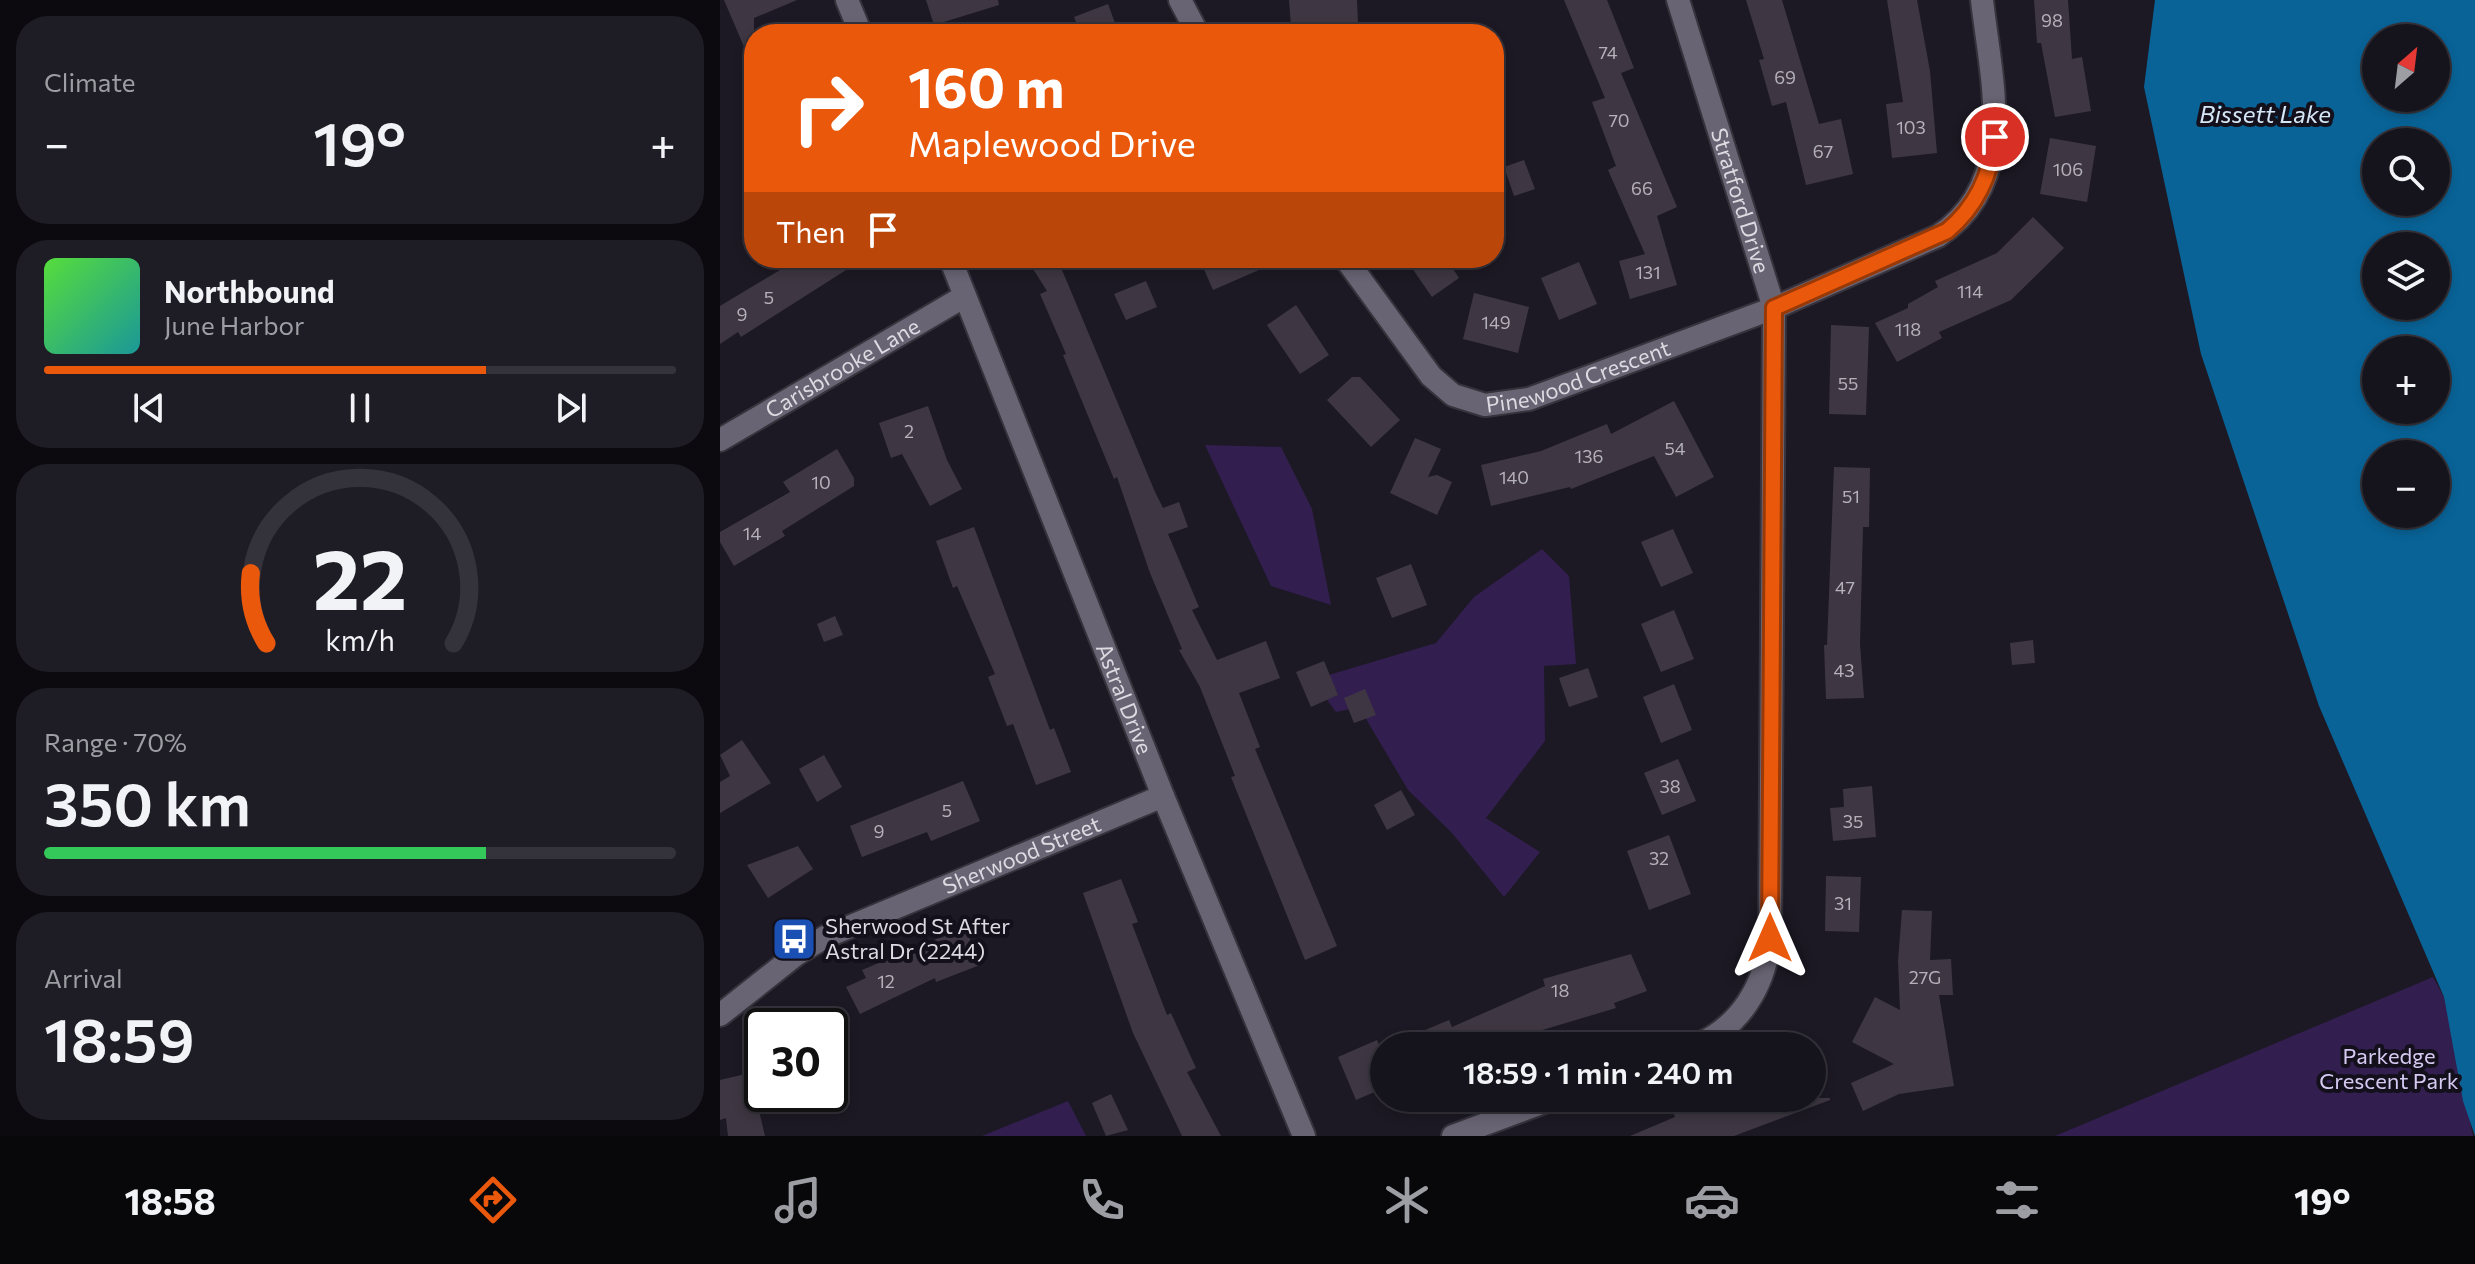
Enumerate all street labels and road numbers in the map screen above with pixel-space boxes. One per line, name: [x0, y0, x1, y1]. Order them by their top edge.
street label: Stratford Drive: [1706, 124, 1776, 276]
street label: Carisbrooke Lane: [760, 312, 924, 423]
street label: Pinewood Crescent: [1484, 334, 1674, 418]
street label: Astral Drive: [1091, 639, 1159, 758]
street label: Sherwood Street: [938, 810, 1104, 899]

